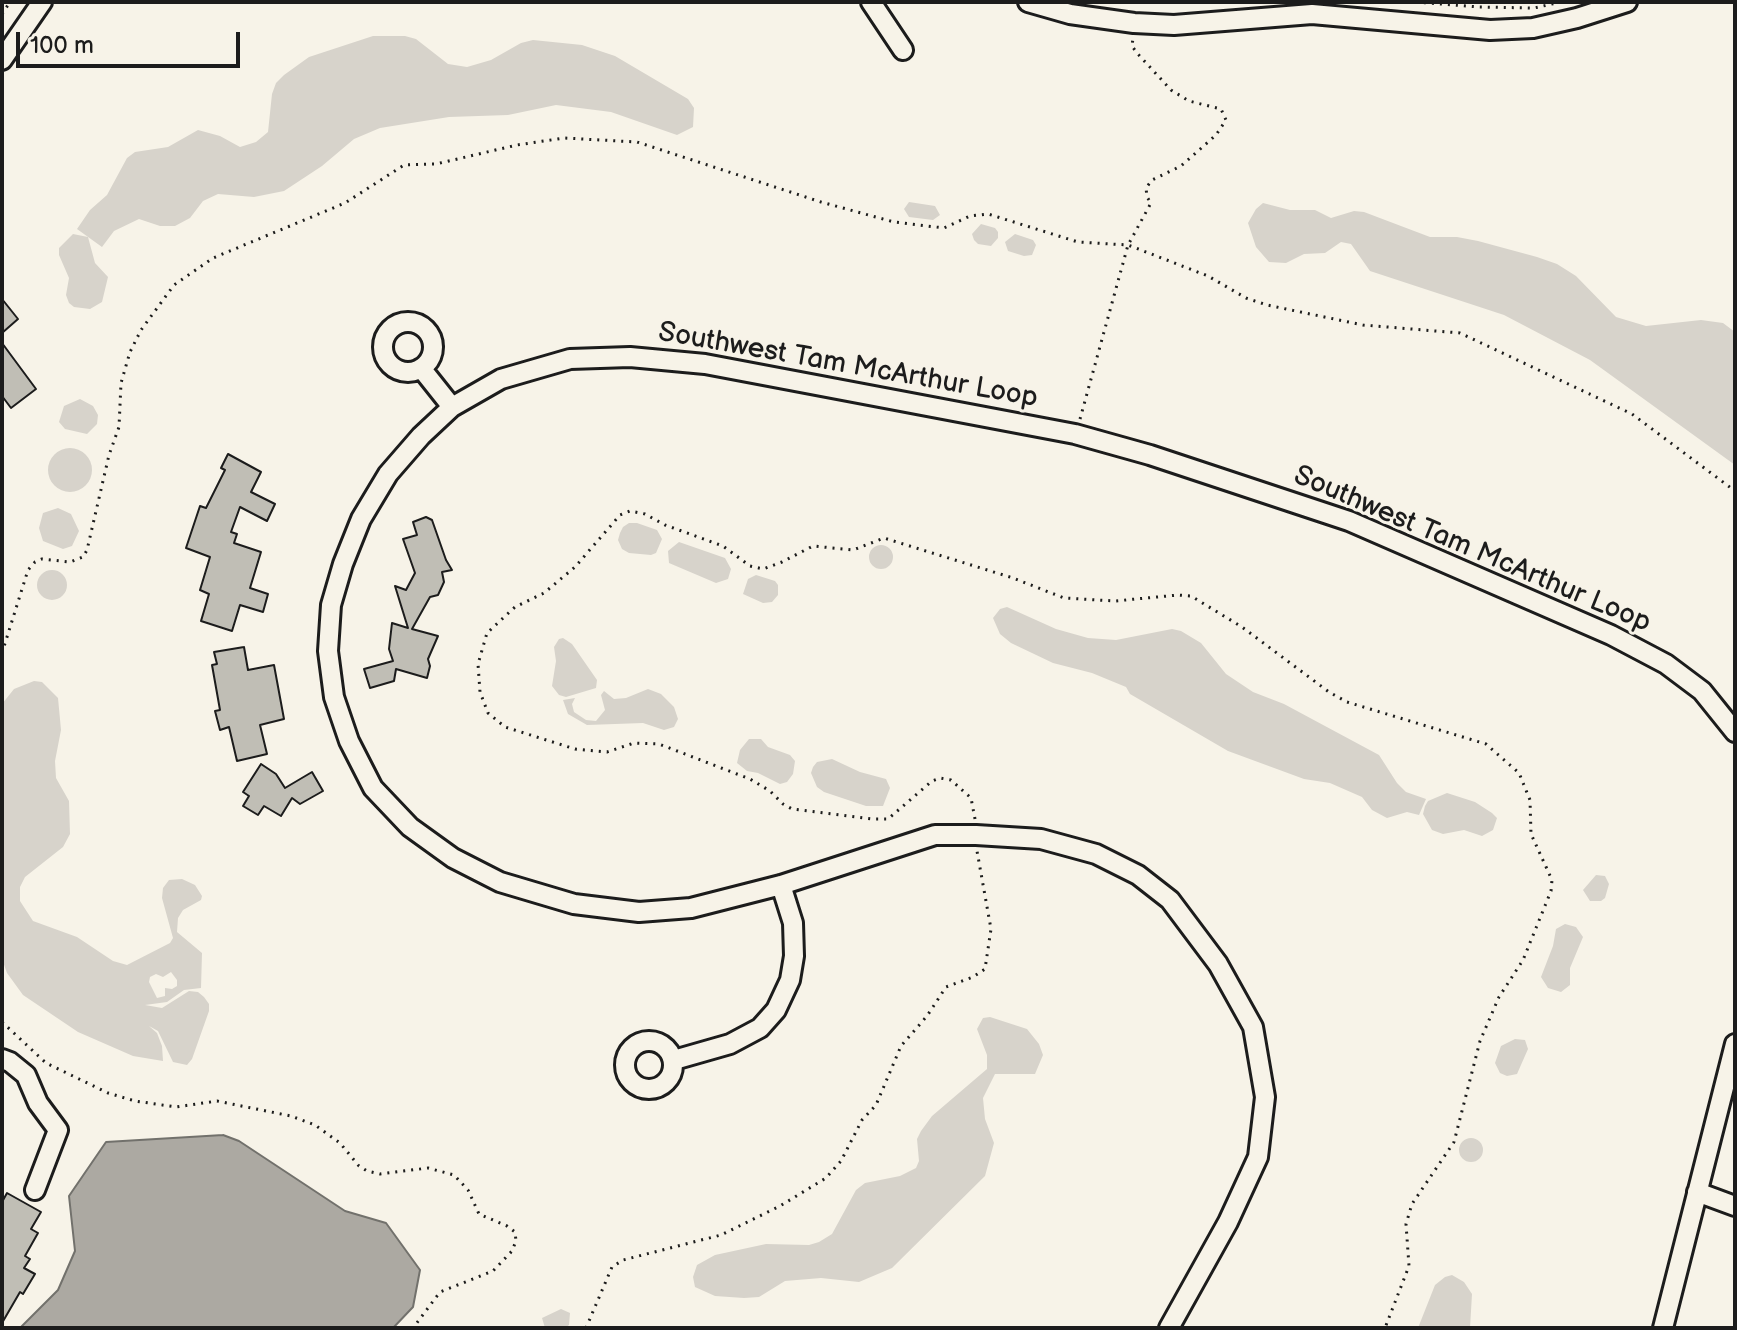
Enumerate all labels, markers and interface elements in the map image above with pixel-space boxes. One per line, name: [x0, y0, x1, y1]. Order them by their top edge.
scale bar: [20, 16, 244, 66]
text: 100 m: [30, 31, 94, 60]
street label: Southwest Tam McArthur Loop: [656, 316, 1040, 416]
street label: Southwest Tam McArthur Loop: [1288, 459, 1656, 641]

